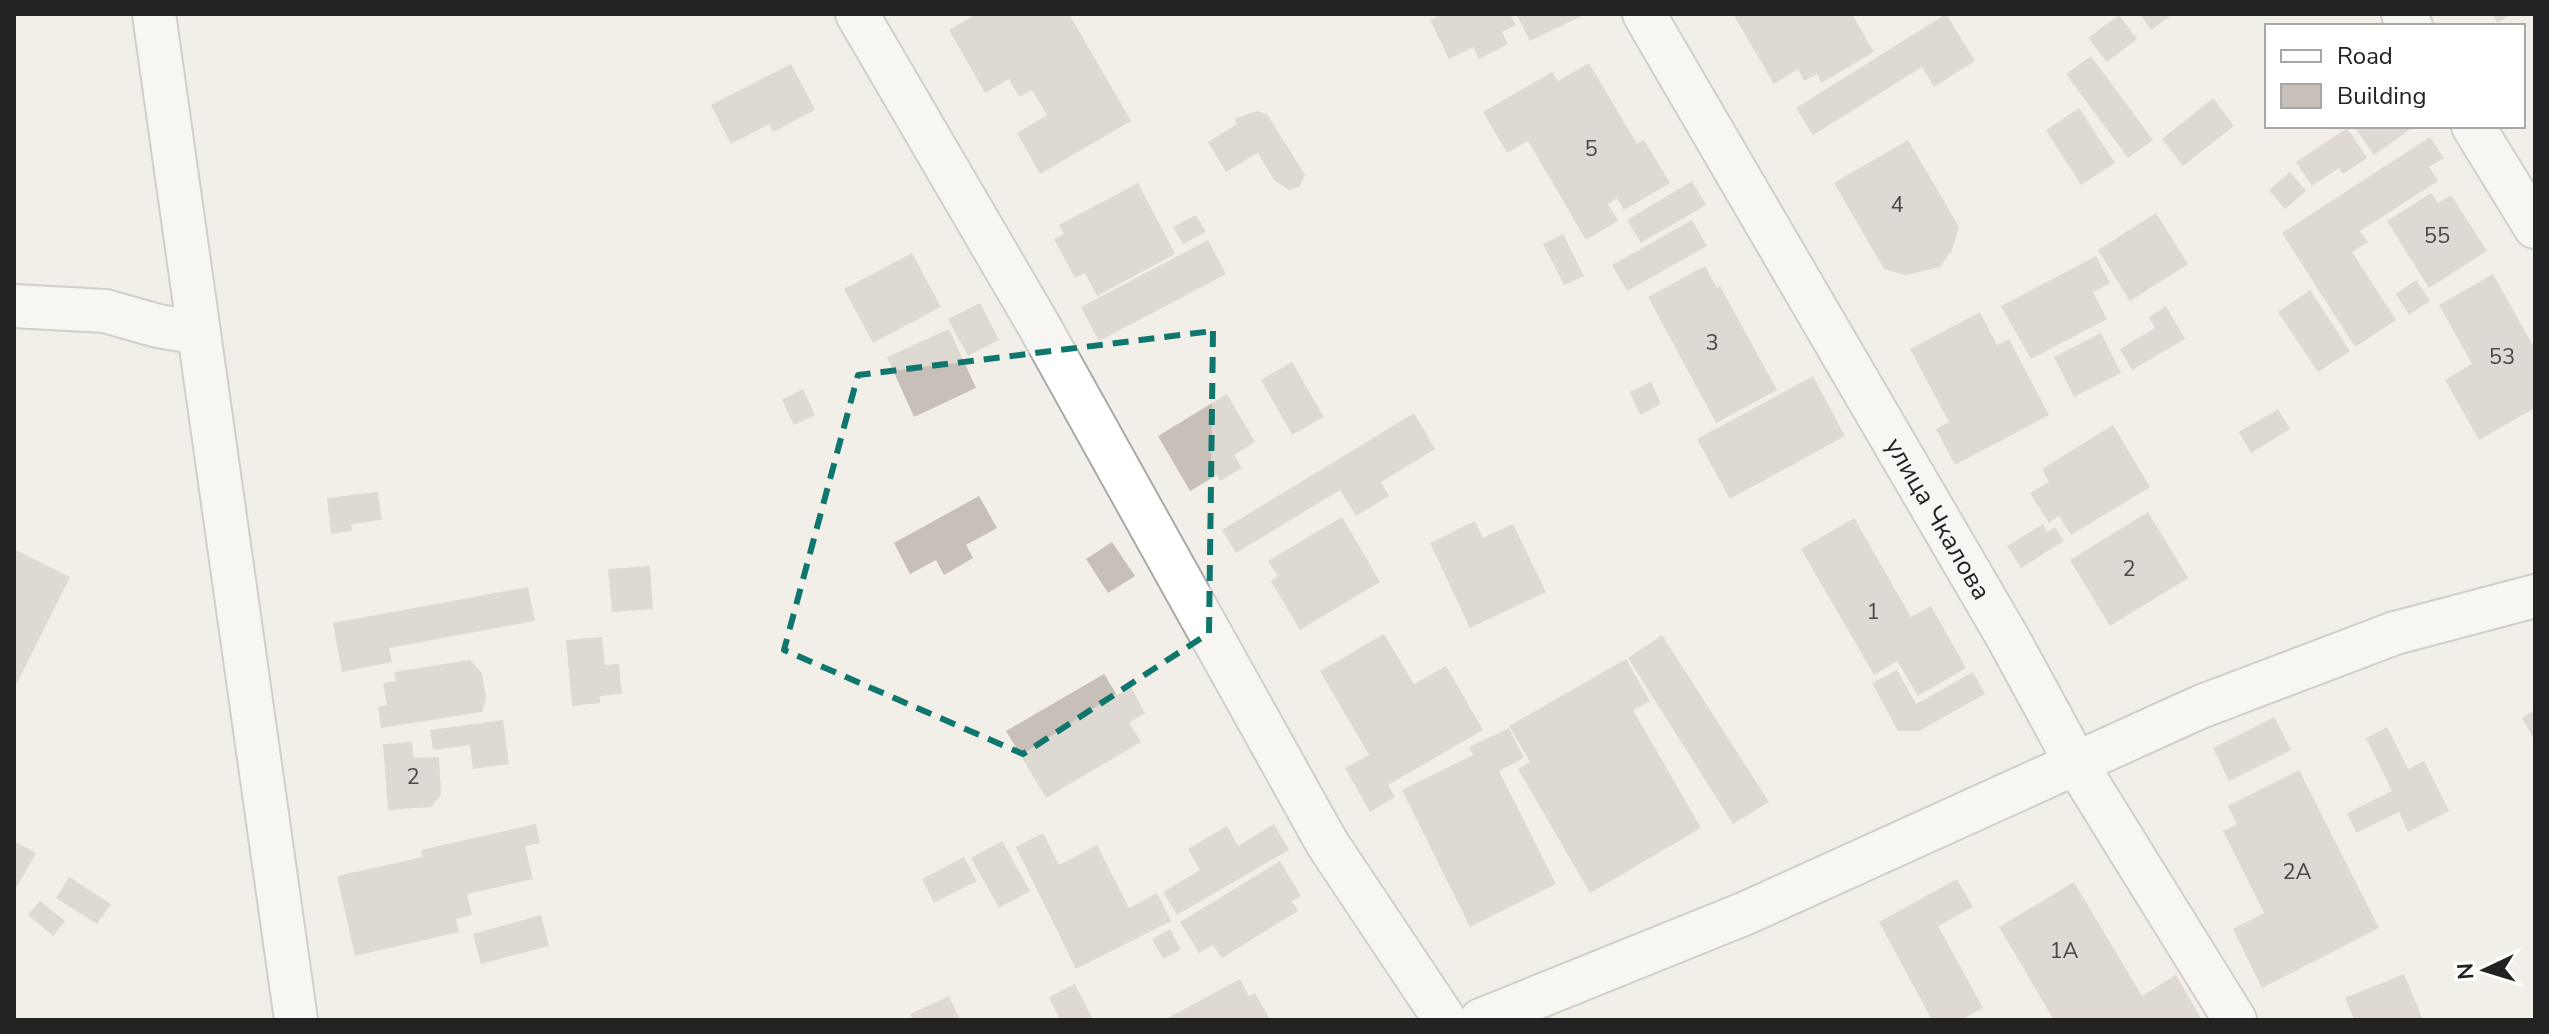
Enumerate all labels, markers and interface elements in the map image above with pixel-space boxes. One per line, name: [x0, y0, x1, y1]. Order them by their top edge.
legend: [2265, 24, 2525, 128]
text: Road: [2337, 40, 2393, 72]
text: Building: [2337, 80, 2427, 112]
house number: 5: [1584, 134, 1598, 164]
house number: 4: [1890, 190, 1904, 220]
house number: 55: [2424, 221, 2450, 251]
house number: 3: [1705, 328, 1719, 358]
house number: 53: [2489, 342, 2515, 372]
street label: улица Чкалова: [1877, 431, 1999, 606]
house number: 2: [2122, 554, 2136, 584]
house number: 1: [1866, 597, 1880, 627]
house number: 2: [406, 762, 420, 792]
house number: 2А: [2282, 857, 2312, 887]
north arrow: [2445, 930, 2525, 1010]
house number: 1А: [2049, 936, 2079, 966]
text: N: [2451, 962, 2482, 981]

